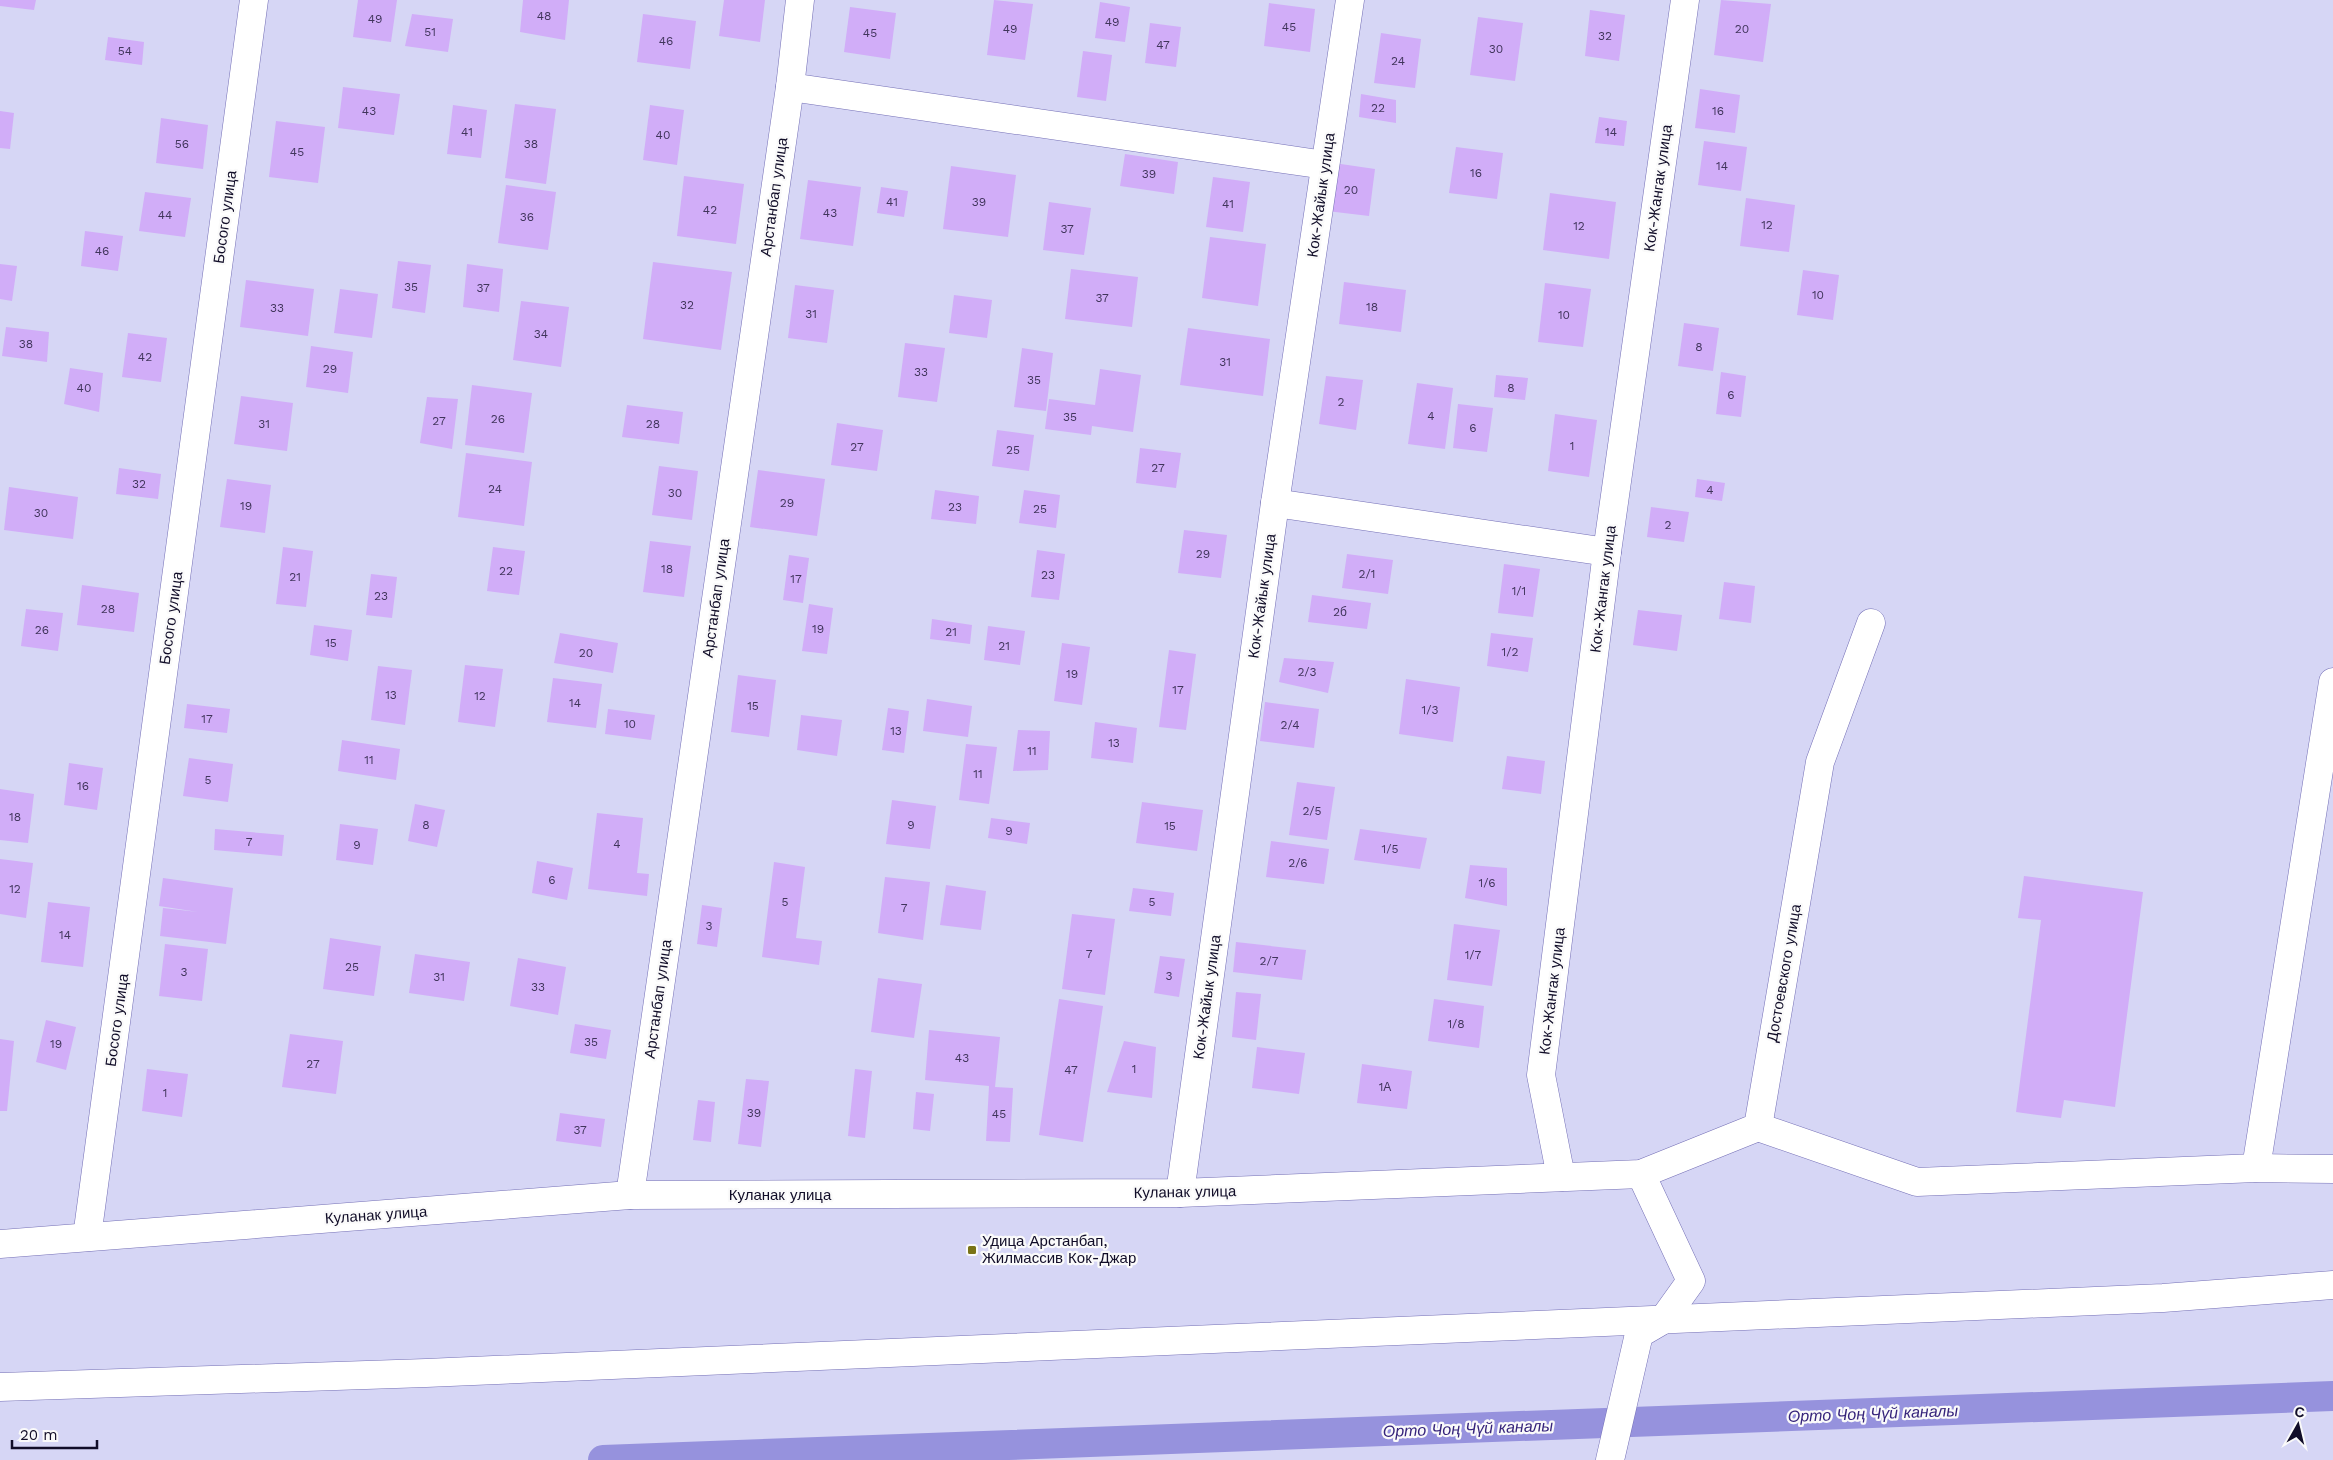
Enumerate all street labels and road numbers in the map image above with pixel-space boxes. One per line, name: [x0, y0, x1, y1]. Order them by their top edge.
street label: Кок-Жангак улица: [1640, 123, 1676, 253]
street label: Кок-Жайык улица: [1303, 131, 1339, 259]
street label: Арстанбап улица: [757, 136, 791, 258]
street label: Босого улица: [210, 169, 241, 265]
street label: Кок-Жангак улица: [1586, 524, 1620, 654]
street label: Кок-Жайык улица: [1244, 532, 1280, 660]
street label: Арстанбап улица: [699, 537, 733, 659]
street label: Босого улица: [156, 570, 187, 666]
street label: Достоевского улица: [1763, 902, 1805, 1043]
street label: Кок-Жангак улица: [1535, 926, 1569, 1056]
street label: Кок-Жайык улица: [1189, 933, 1225, 1061]
street label: Арстанбап улица: [641, 938, 675, 1060]
street label: Босого улица: [102, 972, 133, 1068]
street label: Куланак улица: [1134, 1182, 1237, 1202]
street label: Куланак улица: [729, 1186, 832, 1204]
street label: Куланак улица: [324, 1202, 428, 1228]

